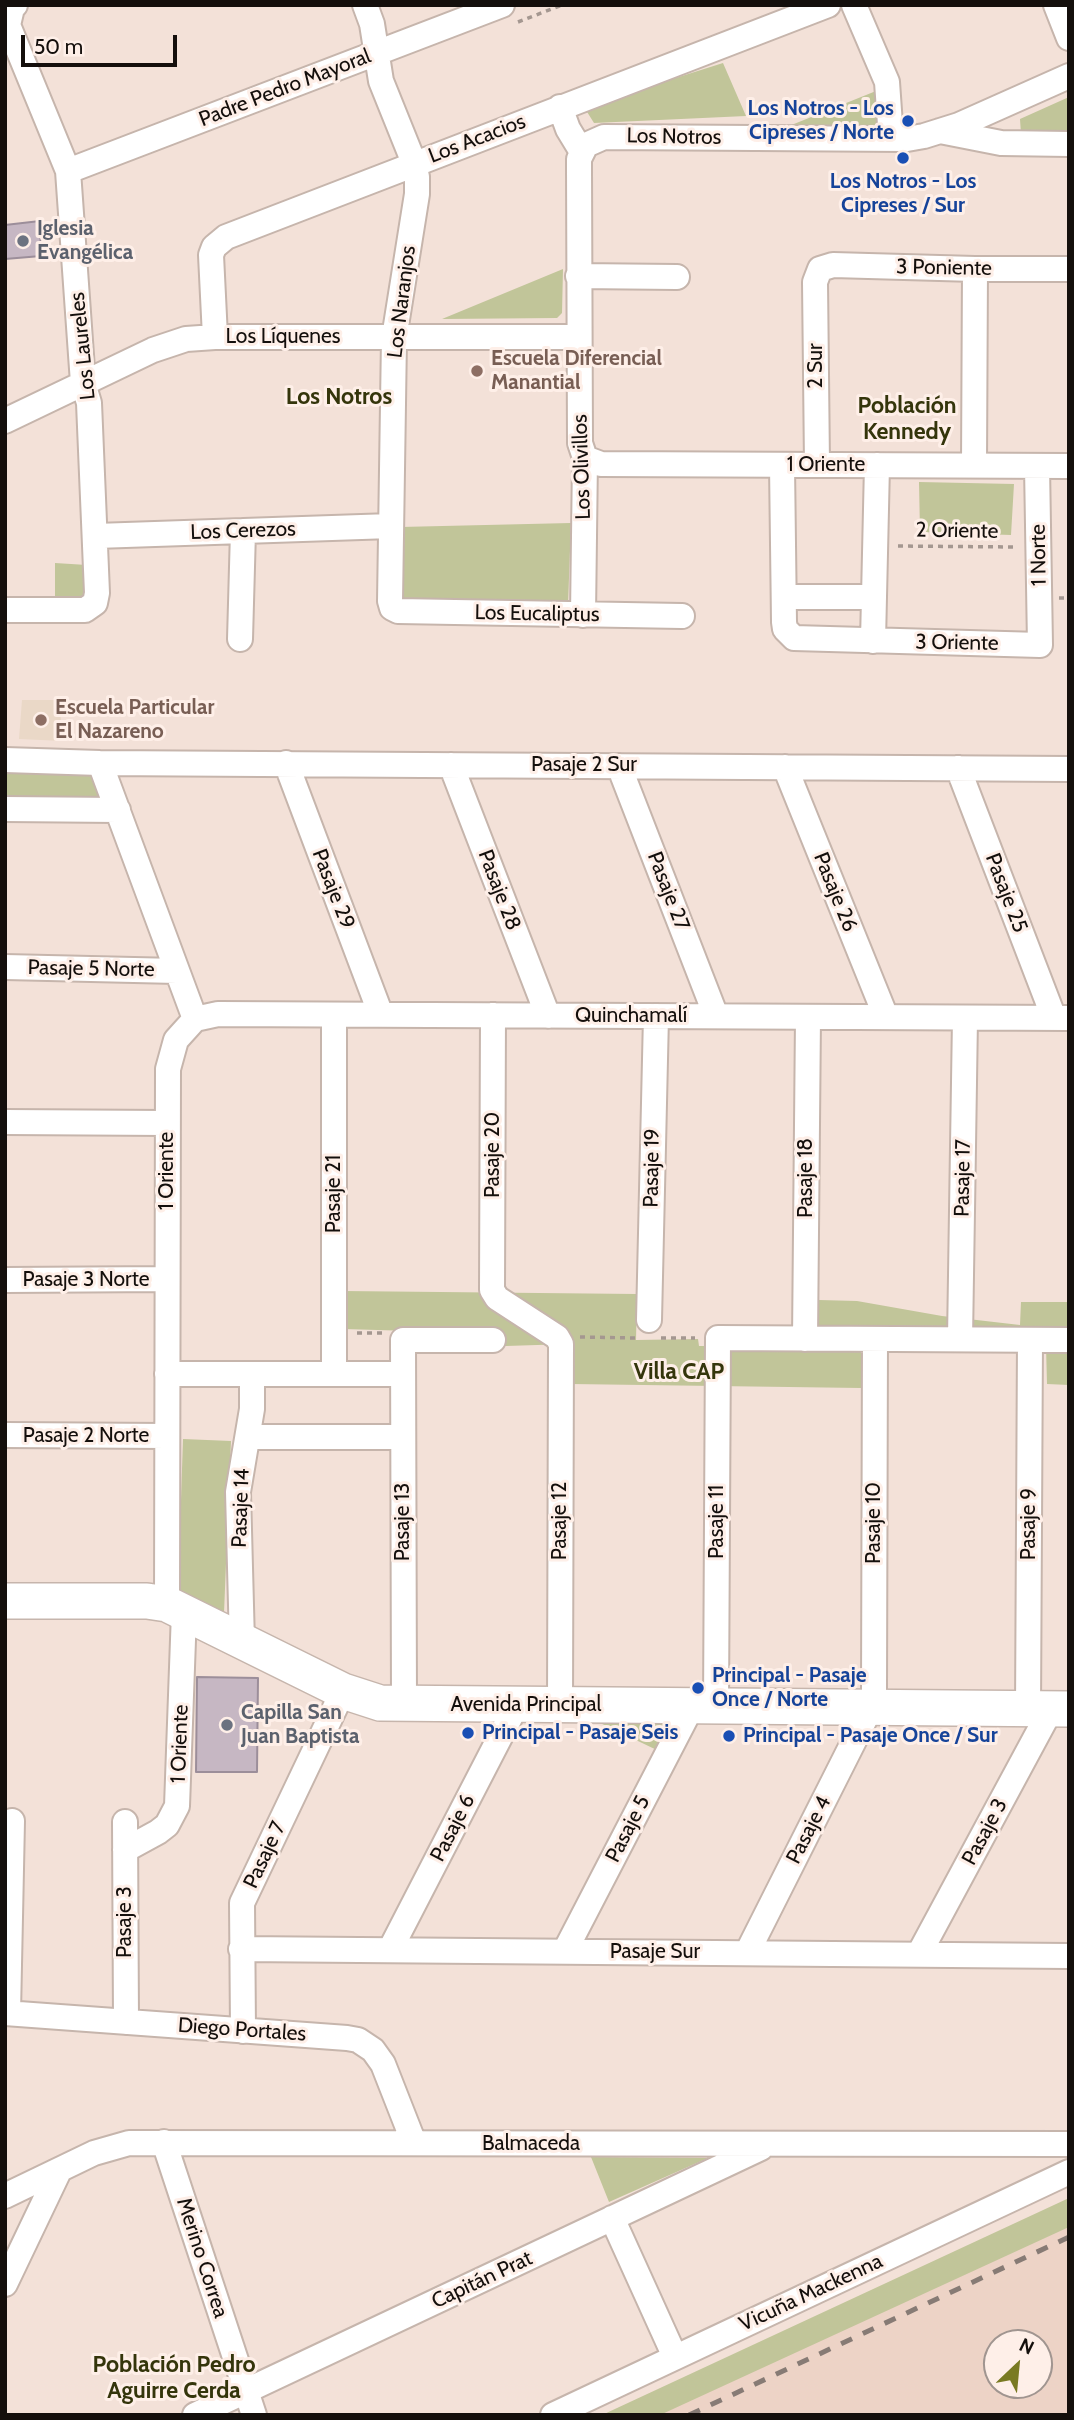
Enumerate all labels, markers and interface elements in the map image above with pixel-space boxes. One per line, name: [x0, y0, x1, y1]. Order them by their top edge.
scale bar: [24, 21, 180, 65]
text: 50 m: [34, 34, 83, 59]
street label: Padre Pedro Mayoral: [195, 44, 375, 132]
place label: Los Notros - Los Cipreses / Norte: [747, 96, 894, 146]
street label: Los Acacios: [425, 109, 529, 169]
marker: Los Notros - Los Cipreses / Norte: [900, 113, 916, 129]
street label: Los Notros: [626, 124, 722, 150]
marker: Los Notros - Los Cipreses / Sur: [895, 150, 911, 166]
place label: Los Notros - Los Cipreses / Sur: [830, 169, 976, 219]
place label: Iglesia Evangélica: [37, 216, 133, 266]
marker: Iglesia Evangélica: [15, 233, 31, 249]
street label: Los Naranjos: [383, 244, 421, 360]
street label: 3 Poniente: [896, 255, 992, 281]
street label: Los Laureles: [65, 291, 101, 401]
street label: Los Líquenes: [226, 324, 340, 350]
street label: 2 Sur: [803, 343, 829, 389]
place label: Escuela Diferencial Manantial: [491, 346, 662, 396]
marker: Escuela Diferencial Manantial: [469, 363, 485, 379]
district label: Los Notros: [286, 383, 392, 411]
district label: Población Kennedy: [858, 392, 956, 446]
street label: Los Olivillos: [568, 414, 596, 520]
street label: 1 Oriente: [787, 452, 865, 478]
street label: Los Cerezos: [190, 517, 296, 545]
street label: 2 Oriente: [915, 518, 999, 544]
street label: 1 Norte: [1026, 524, 1052, 586]
street label: Los Eucaliptus: [474, 600, 600, 628]
street label: 3 Oriente: [915, 630, 999, 656]
place label: Escuela Particular El Nazareno: [55, 695, 214, 745]
marker: Escuela Particular El Nazareno: [33, 712, 49, 728]
street label: Pasaje 2 Sur: [531, 752, 637, 778]
street label: Pasaje 29: [306, 846, 360, 932]
street label: Pasaje 28: [472, 846, 526, 934]
street label: Pasaje 27: [642, 848, 694, 934]
street label: Pasaje 26: [808, 849, 862, 935]
street label: Pasaje 25: [979, 850, 1033, 936]
street label: Pasaje 5 Norte: [27, 955, 155, 983]
street label: Quinchamalí: [575, 1003, 687, 1029]
street label: Pasaje 20: [480, 1112, 506, 1198]
street label: Pasaje 19: [639, 1128, 665, 1208]
street label: 1 Oriente: [154, 1132, 180, 1210]
street label: Pasaje 18: [793, 1138, 819, 1218]
street label: Pasaje 17: [950, 1139, 976, 1217]
street label: Pasaje 21: [321, 1155, 347, 1233]
street label: Pasaje 3 Norte: [22, 1267, 150, 1293]
district label: Villa CAP: [634, 1358, 724, 1386]
street label: Pasaje 2 Norte: [23, 1423, 149, 1449]
street label: Pasaje 14: [227, 1468, 255, 1548]
street label: Pasaje 12: [547, 1482, 573, 1560]
street label: Pasaje 10: [861, 1482, 887, 1564]
street label: Pasaje 13: [390, 1483, 416, 1561]
street label: Pasaje 11: [704, 1485, 730, 1559]
street label: Pasaje 9: [1016, 1488, 1042, 1560]
place label: Principal - Pasaje Once / Norte: [712, 1663, 867, 1713]
marker: Principal - Pasaje Once / Norte: [690, 1680, 706, 1696]
street label: Avenida Principal: [450, 1692, 602, 1718]
place label: Capilla San Juan Baptista: [241, 1700, 359, 1750]
street label: 1 Oriente: [166, 1704, 194, 1784]
marker: Capilla San Juan Baptista: [219, 1717, 235, 1733]
place label: Principal - Pasaje Seis: [482, 1720, 678, 1746]
place label: Principal - Pasaje Once / Sur: [743, 1723, 998, 1749]
marker: Principal - Pasaje Seis: [460, 1725, 476, 1741]
marker: Principal - Pasaje Once / Sur: [721, 1728, 737, 1744]
street label: Pasaje 6: [425, 1790, 481, 1866]
street label: Pasaje 5: [600, 1791, 656, 1867]
street label: Pasaje 4: [781, 1792, 837, 1868]
street label: Pasaje 3: [957, 1794, 1013, 1870]
street label: Pasaje 7: [239, 1817, 291, 1893]
street label: Pasaje 3: [112, 1886, 138, 1958]
street label: Pasaje Sur: [610, 1939, 700, 1965]
street label: Diego Portales: [177, 2013, 307, 2047]
street label: Balmaceda: [482, 2131, 580, 2157]
street label: Merino Correa: [171, 2195, 233, 2321]
street label: Capitán Prat: [428, 2246, 536, 2314]
street label: Vicuña Mackenna: [735, 2249, 887, 2337]
north arrow: [983, 2329, 1053, 2399]
text: N: [1015, 2333, 1038, 2360]
district label: Población Pedro Aguirre Cerda: [92, 2351, 256, 2405]

